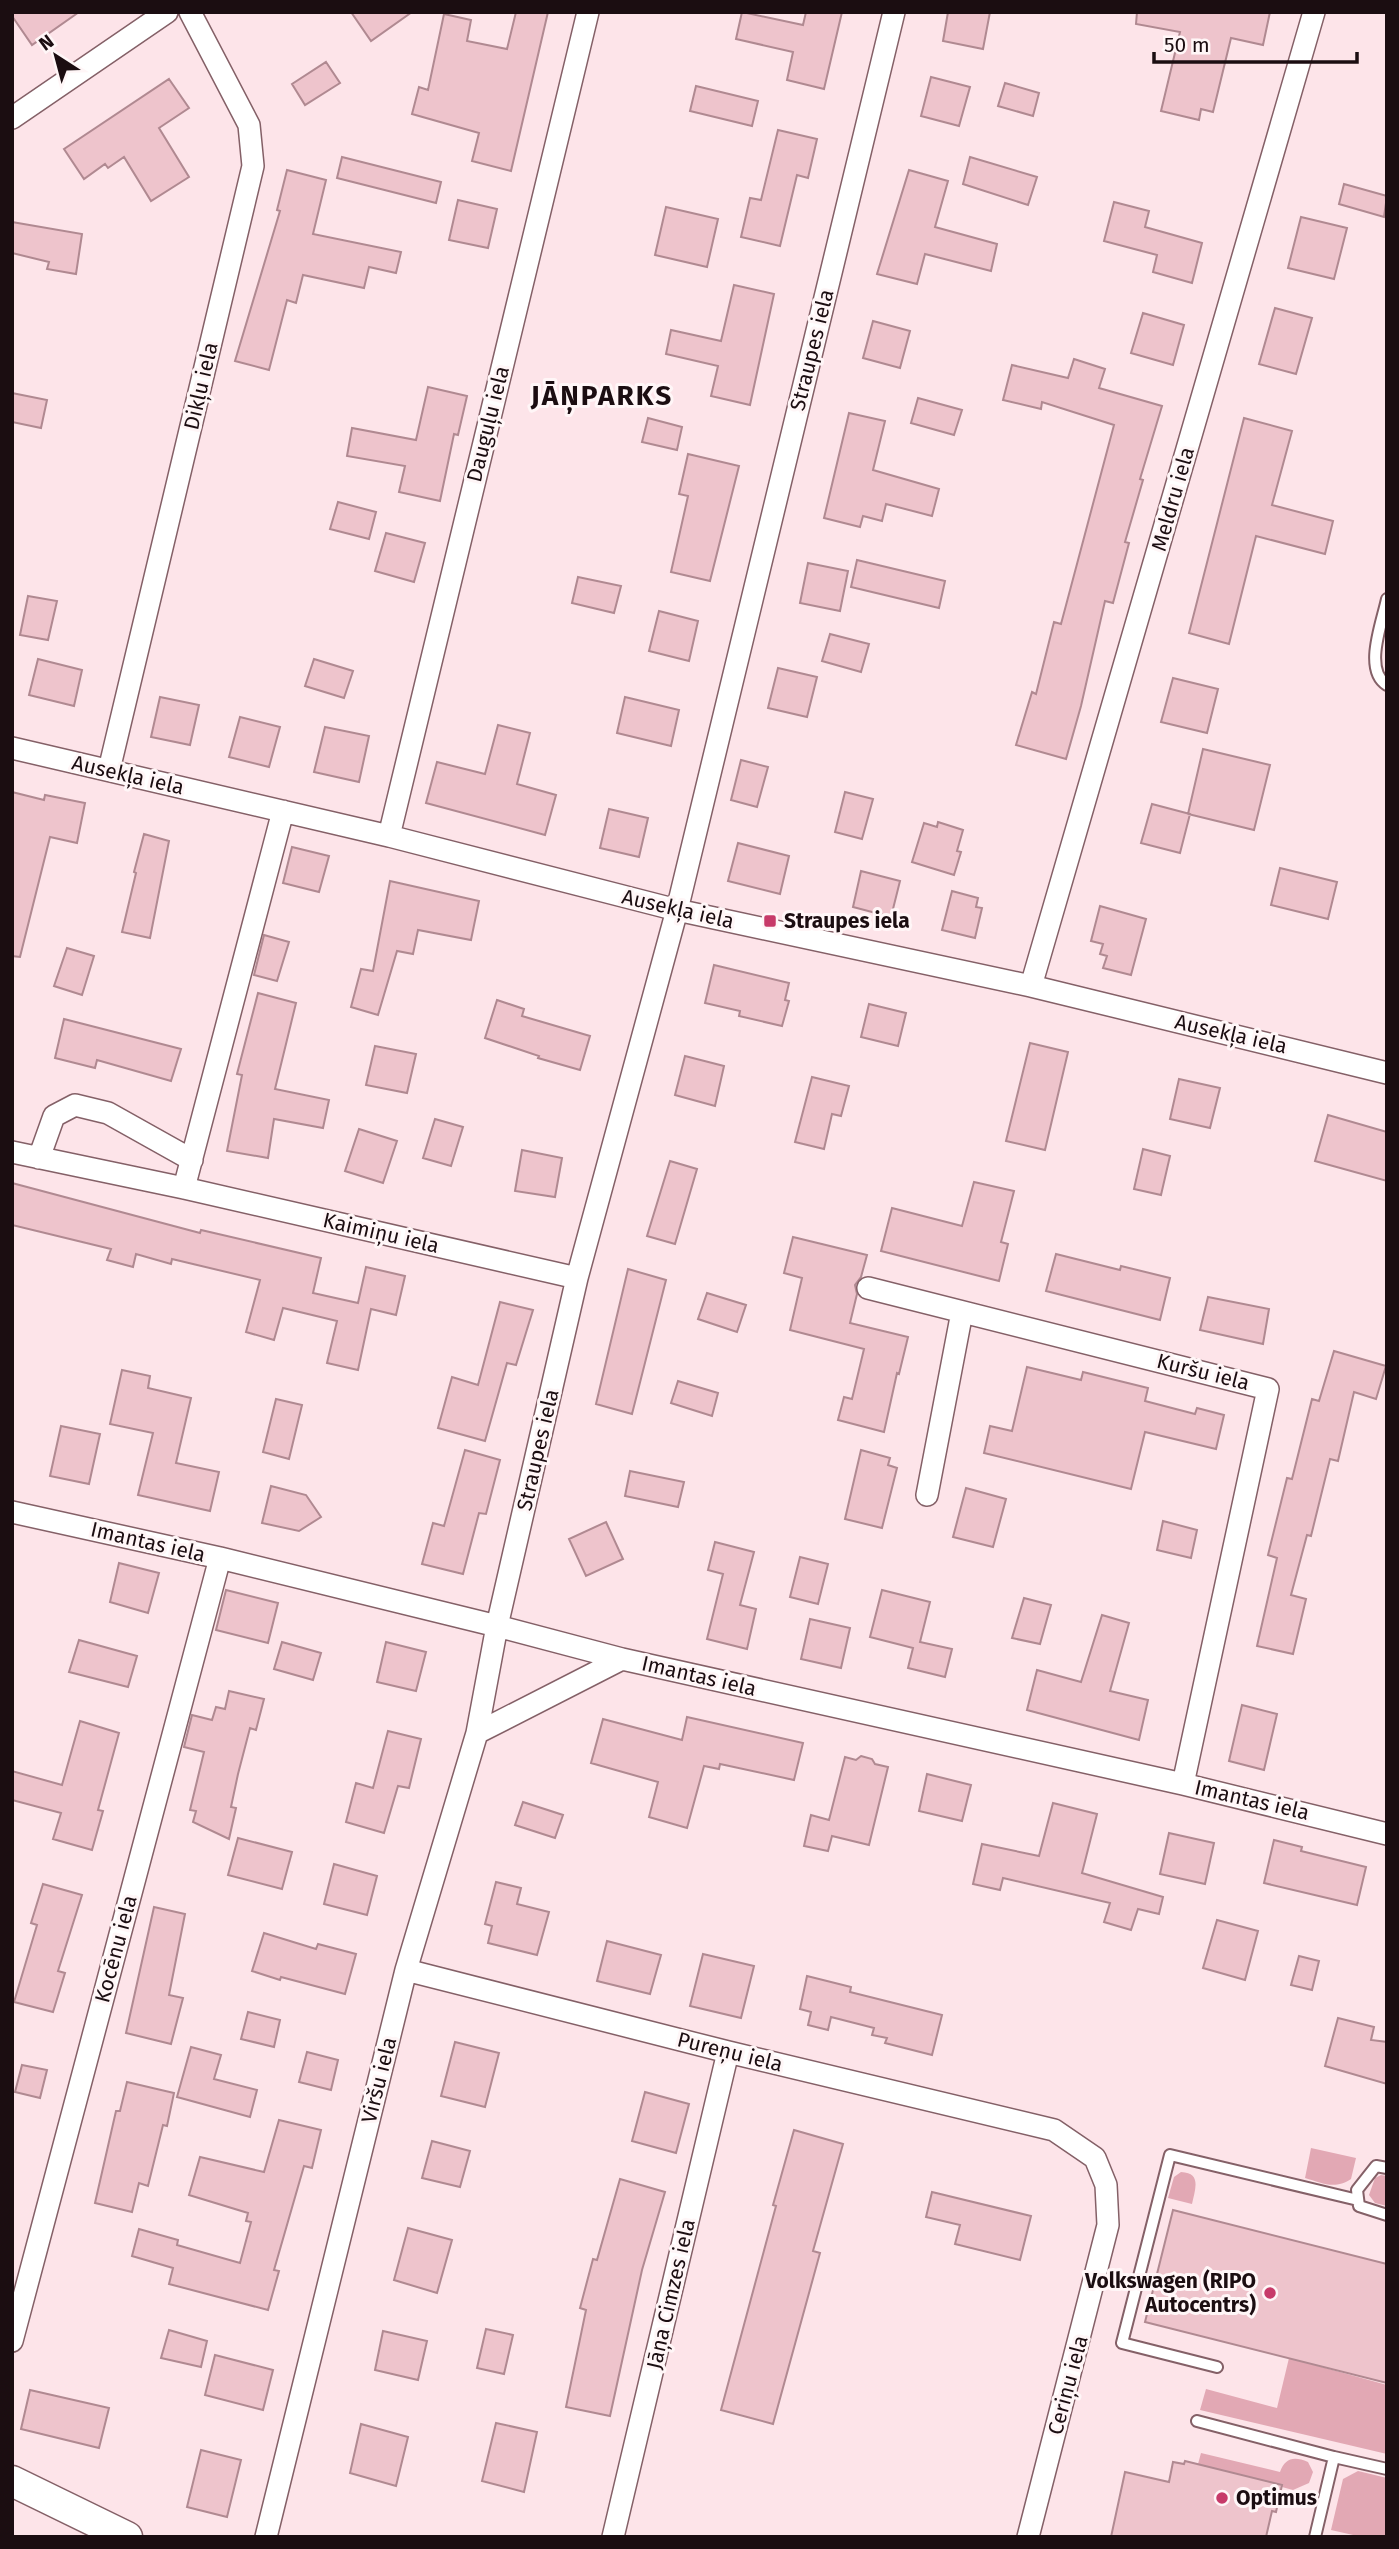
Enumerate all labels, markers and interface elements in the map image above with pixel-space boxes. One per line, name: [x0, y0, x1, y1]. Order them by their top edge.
north arrow: [21, 21, 91, 91]
scale bar: [1154, 21, 1357, 65]
text: N: [34, 30, 58, 56]
text: 50 m: [1164, 32, 1210, 58]
street label: Straupes iela: [784, 287, 840, 413]
street label: Dikļu iela: [178, 340, 224, 432]
street label: Dauguļu iela: [461, 363, 515, 485]
district label: JĀŅPARKS: [530, 379, 673, 414]
street label: Meldru iela: [1146, 444, 1200, 554]
street label: Ausekļa iela: [69, 749, 187, 801]
street label: Ausekļa iela: [619, 883, 737, 935]
place label: Straupes iela: [784, 908, 910, 934]
marker: Straupes iela: [762, 913, 778, 929]
street label: Ausekļa iela: [1172, 1008, 1290, 1060]
street label: Kaimiņu iela: [320, 1207, 442, 1259]
street label: Kuršu iela: [1154, 1348, 1252, 1396]
street label: Straupes iela: [511, 1387, 565, 1513]
street label: Imantas iela: [88, 1516, 208, 1568]
street label: Imantas iela: [639, 1650, 759, 1702]
street label: Imantas iela: [1192, 1774, 1312, 1826]
street label: Kocēnu iela: [89, 1892, 143, 2006]
street label: Pureņu iela: [675, 2026, 785, 2078]
street label: Viršu iela: [356, 2034, 402, 2126]
street label: Jāņa Cimzes iela: [641, 2216, 701, 2372]
place label: Volkswagen (RIPO Autocentrs): [1084, 2268, 1256, 2318]
marker: Volkswagen (RIPO Autocentrs): [1262, 2285, 1278, 2301]
street label: Ceriņu iela: [1042, 2332, 1094, 2438]
place label: Optimus: [1236, 2485, 1317, 2511]
marker: Optimus: [1214, 2490, 1230, 2506]

